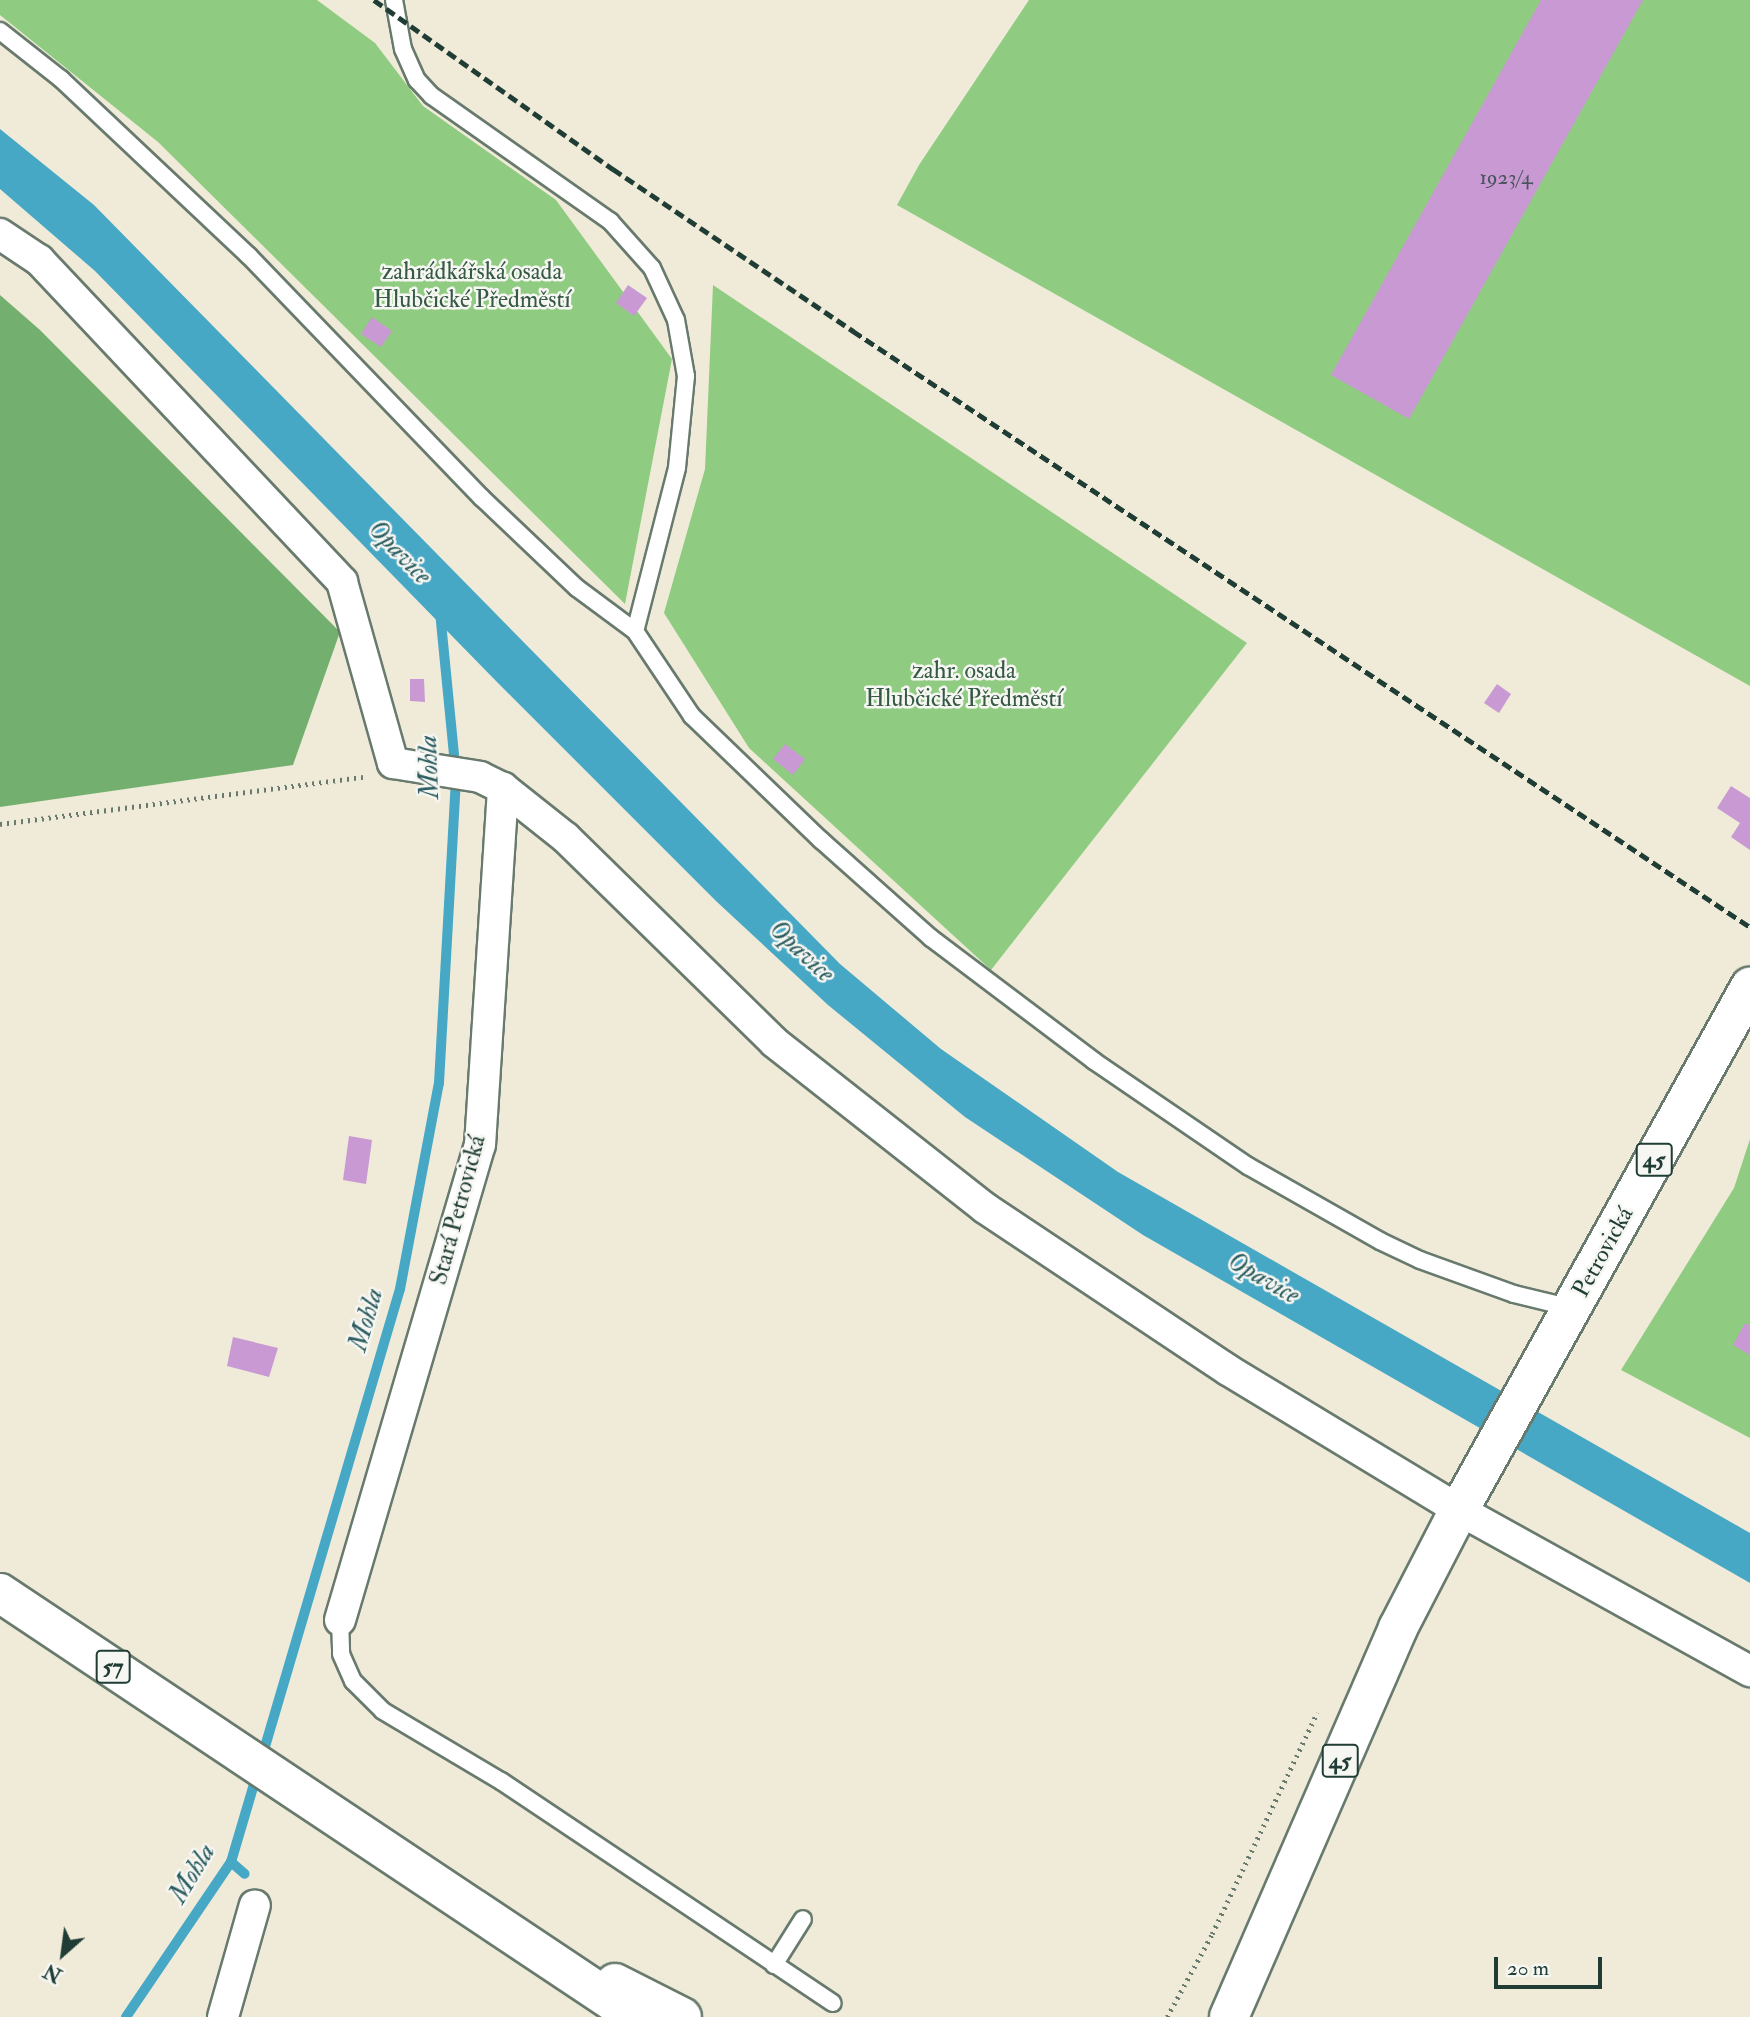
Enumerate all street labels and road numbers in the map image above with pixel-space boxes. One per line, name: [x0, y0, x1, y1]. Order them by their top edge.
street label: Stará Petrovická: [424, 1132, 492, 1288]
road number: 45: [1635, 1140, 1673, 1180]
street label: Petrovická: [1566, 1202, 1640, 1302]
road number: 57: [96, 1648, 130, 1686]
road number: 45: [1321, 1742, 1359, 1780]

